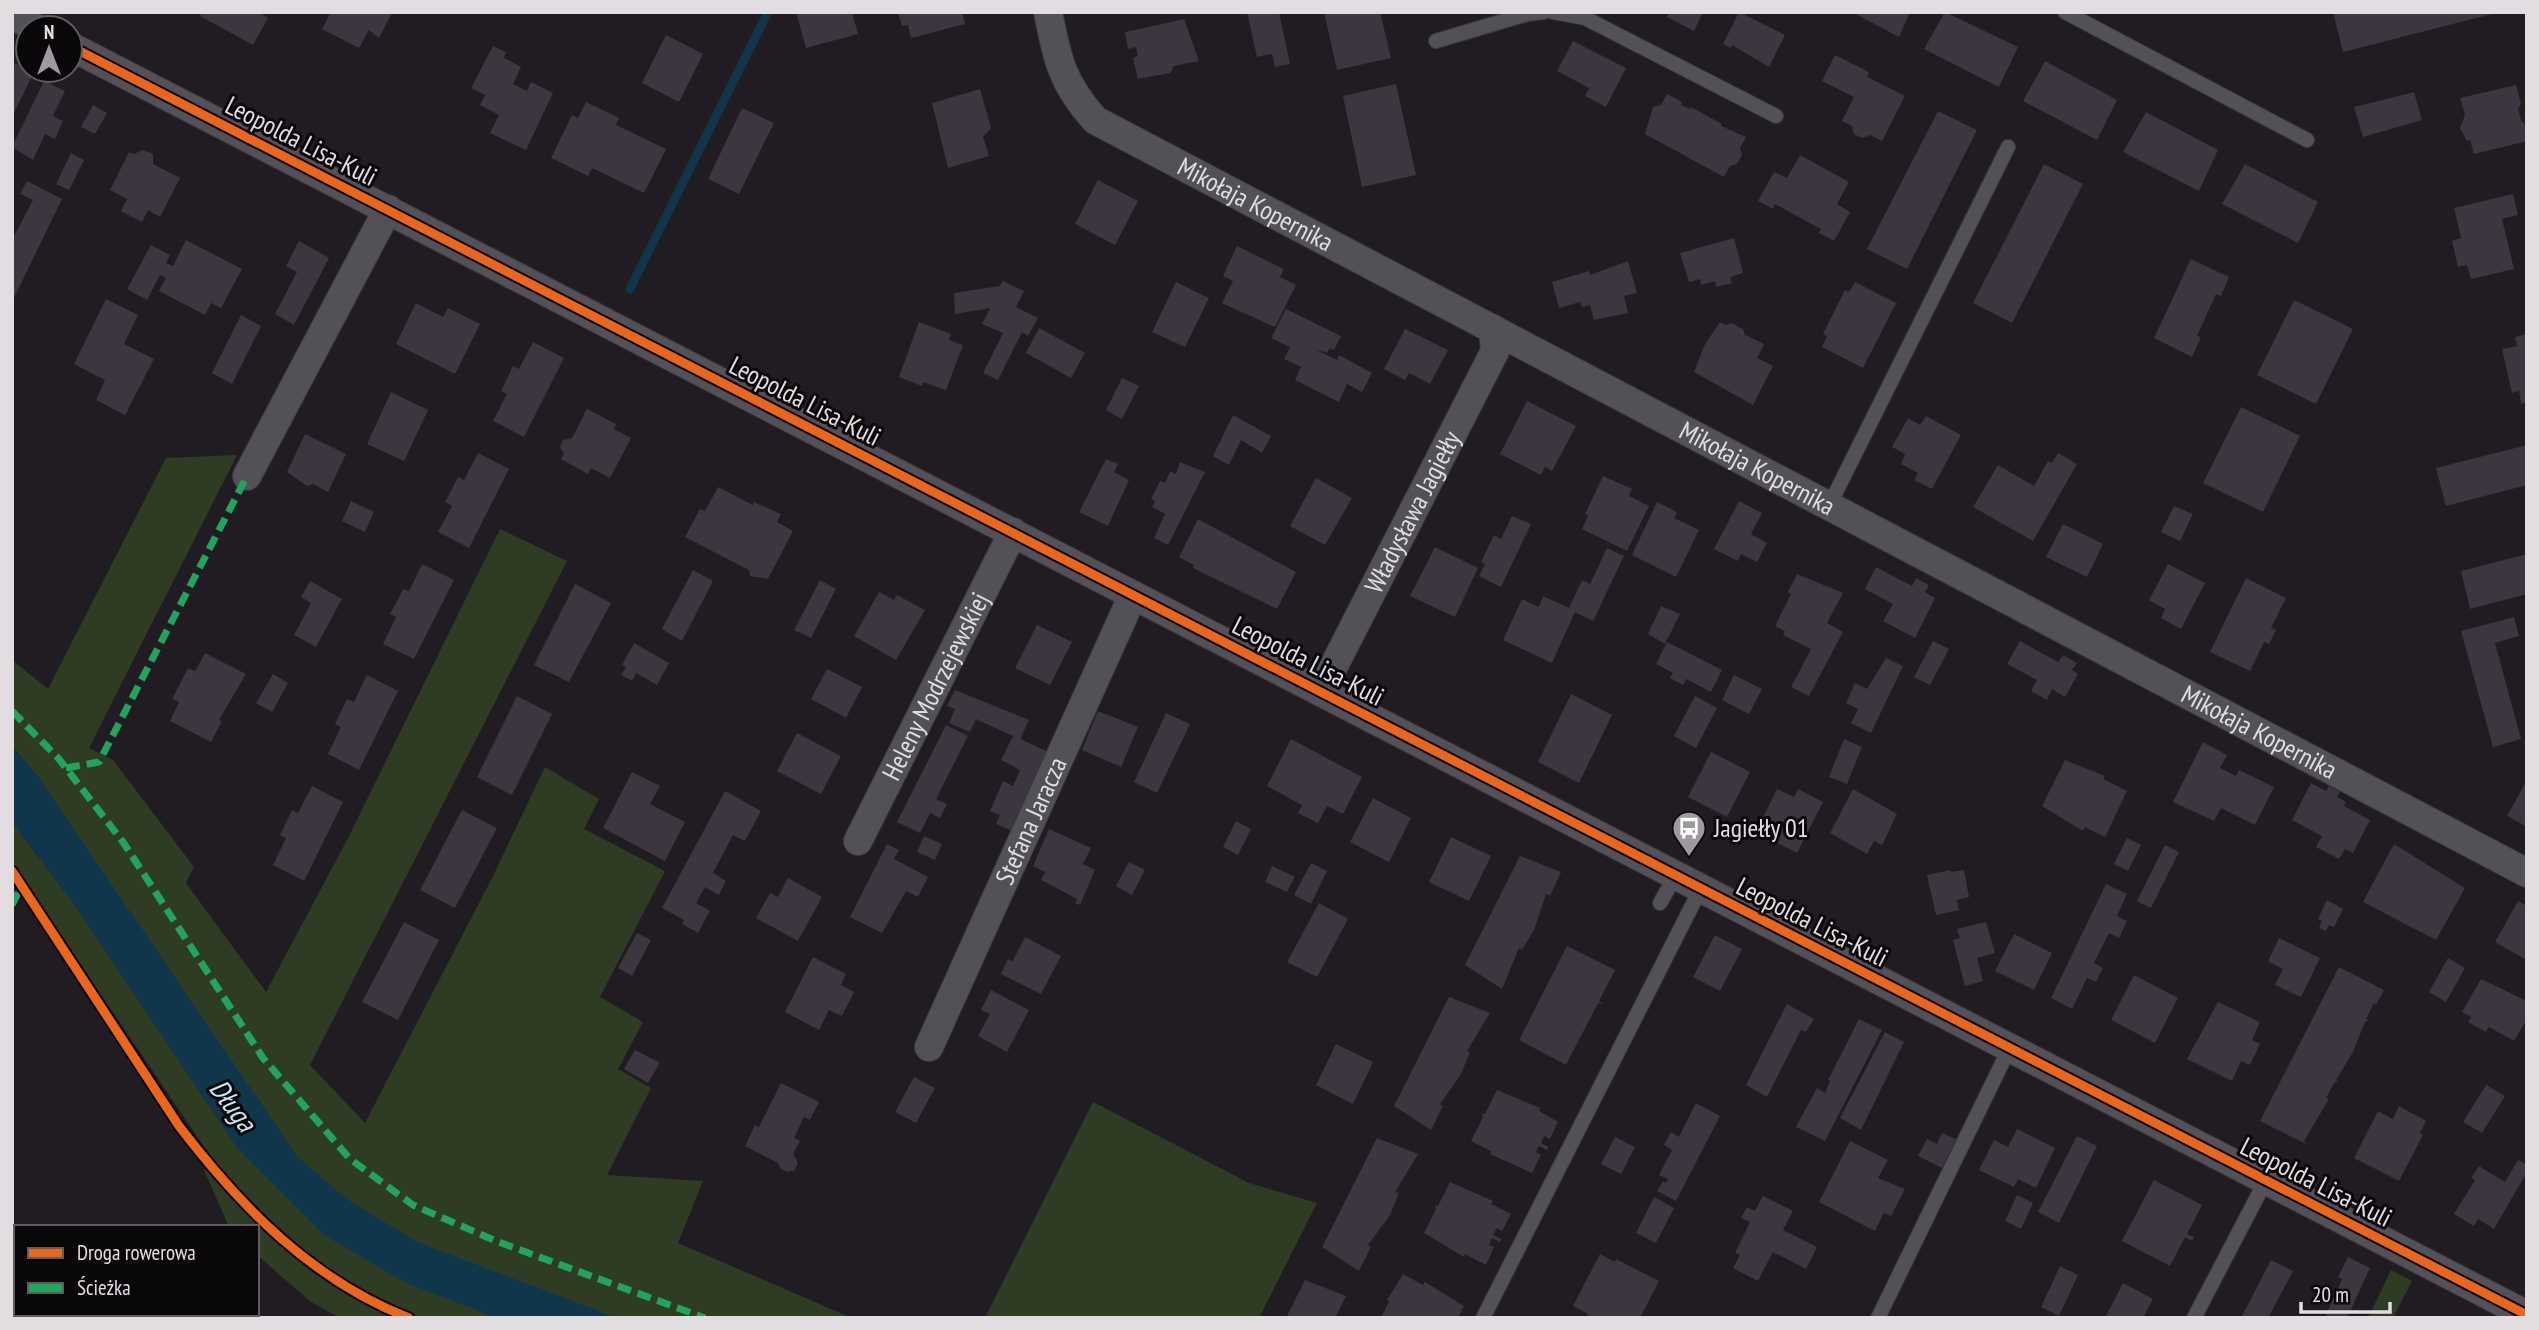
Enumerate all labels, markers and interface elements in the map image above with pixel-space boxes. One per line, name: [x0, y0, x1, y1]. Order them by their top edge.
north arrow: [14, 14, 84, 84]
text: N: [44, 20, 54, 44]
street label: Leopolda Lisa-Kuli: [220, 88, 383, 193]
street label: Mikołaja Kopernika: [1172, 149, 1339, 258]
street label: Leopolda Lisa-Kuli: [724, 348, 887, 453]
street label: Mikołaja Kopernika: [1674, 413, 1841, 522]
street label: Władysława Jagiełły: [1357, 425, 1467, 599]
street label: Heleny Modrzejewskiej: [874, 587, 996, 786]
street label: Leopolda Lisa-Kuli: [1227, 608, 1390, 713]
street label: Mikołaja Kopernika: [2176, 677, 2343, 786]
street label: Stefana Jaracza: [988, 752, 1074, 890]
bus stop icon: Jagiełły 01: [1670, 809, 1708, 858]
place label: Jagiełły 01: [1713, 811, 1808, 844]
street label: Leopolda Lisa-Kuli: [1731, 869, 1894, 974]
water label: Długa: [202, 1071, 266, 1140]
street label: Leopolda Lisa-Kuli: [2235, 1129, 2398, 1234]
legend: [14, 1225, 259, 1316]
text: Droga rowerowa: [77, 1239, 196, 1266]
scale bar: [2301, 1270, 2390, 1314]
text: Ścieżka: [77, 1274, 131, 1301]
text: 20 m: [2312, 1281, 2349, 1308]

